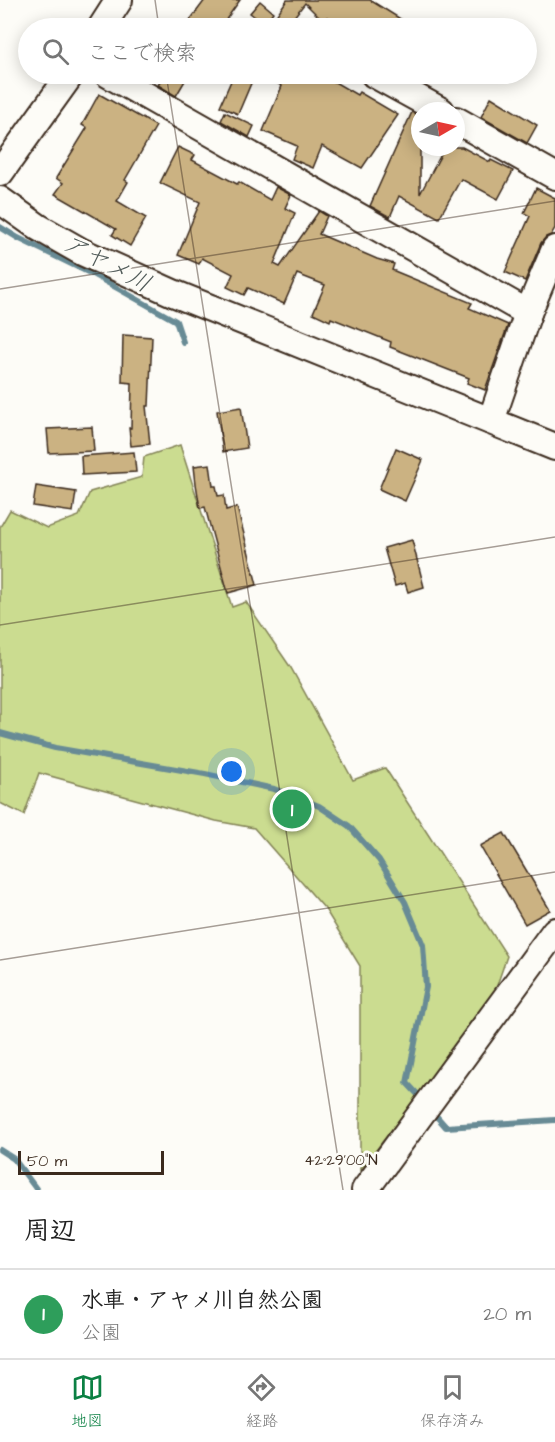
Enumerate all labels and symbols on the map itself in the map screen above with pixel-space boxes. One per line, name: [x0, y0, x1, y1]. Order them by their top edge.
north arrow: [411, 102, 465, 156]
water label: アヤメ川: [56, 226, 157, 301]
your location: [217, 757, 246, 786]
pin: 1: [272, 786, 312, 832]
scale bar: [18, 1148, 164, 1176]
text: 42°29'00"N: [304, 1150, 378, 1171]

